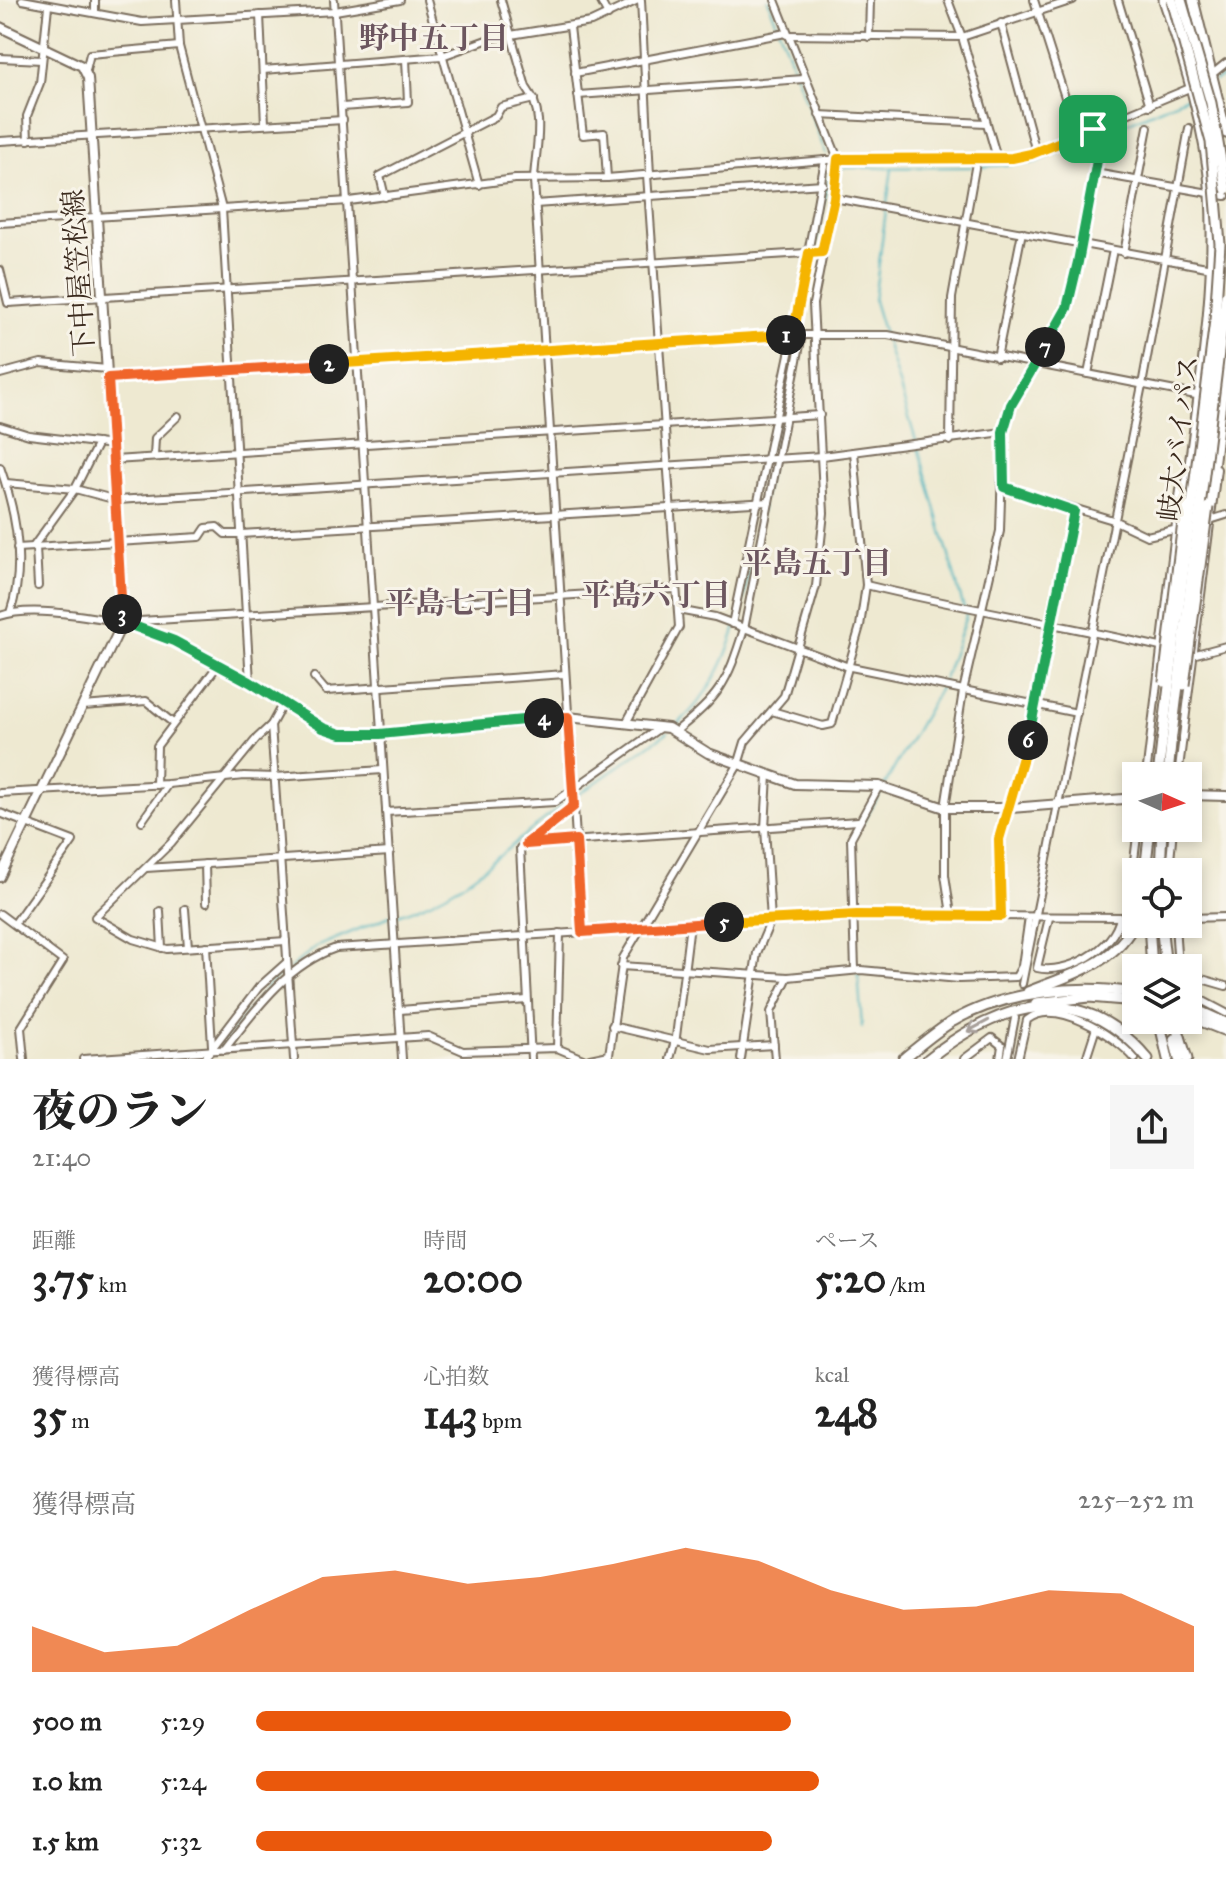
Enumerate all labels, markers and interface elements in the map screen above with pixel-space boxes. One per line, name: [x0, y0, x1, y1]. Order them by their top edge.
district label: 野中五丁目: [359, 20, 509, 56]
pin: [1059, 95, 1127, 163]
icon: arrive: [1071, 107, 1115, 151]
street label: 下中屋笠松線: [55, 188, 102, 358]
pin: 1: [766, 315, 806, 355]
text: 1: [782, 321, 790, 348]
pin: 7: [1025, 327, 1065, 367]
text: 7: [1039, 333, 1051, 360]
pin: 2: [309, 344, 349, 384]
text: 2: [324, 350, 334, 377]
street label: 岐大バイパス: [1151, 353, 1206, 523]
district label: 平島五丁目: [742, 545, 892, 581]
district label: 平島六丁目: [581, 577, 731, 613]
district label: 平島七丁目: [385, 585, 535, 621]
pin: 3: [102, 594, 142, 634]
text: 3: [118, 600, 126, 627]
pin: 4: [524, 698, 564, 738]
text: 4: [538, 704, 550, 731]
pin: 6: [1008, 720, 1048, 760]
text: 6: [1022, 726, 1034, 753]
north arrow: [1122, 762, 1202, 842]
map controls: [1122, 762, 1202, 1034]
button: locate: [1122, 858, 1202, 938]
pin: 5: [704, 902, 744, 942]
text: 5: [719, 908, 729, 935]
button: layers: [1122, 954, 1202, 1034]
one-way arrow: [967, 1018, 991, 1034]
text: 夜のラン: [32, 1084, 208, 1138]
button: share: [1110, 1085, 1194, 1169]
text: 21:40: [32, 1141, 91, 1173]
text: 距離: [32, 1227, 76, 1254]
text: 時間: [423, 1227, 467, 1254]
text: ペース: [815, 1227, 880, 1254]
text: 3.75: [32, 1254, 94, 1303]
text: 20:00: [423, 1254, 523, 1303]
text: 5:20: [815, 1254, 886, 1303]
text: km: [94, 1271, 127, 1298]
text: /km: [886, 1271, 926, 1298]
text: kcal: [815, 1361, 849, 1388]
text: 獲得標高: [32, 1363, 120, 1390]
text: 心拍数: [423, 1363, 489, 1390]
text: 248: [815, 1388, 878, 1437]
text: 35: [32, 1390, 67, 1439]
text: 143: [423, 1390, 477, 1439]
text: m: [67, 1407, 90, 1434]
text: bpm: [477, 1407, 522, 1434]
text: 225–252 m: [1078, 1483, 1194, 1515]
text: 獲得標高: [32, 1488, 136, 1520]
text: 500 m: [32, 1705, 102, 1737]
text: 5:29: [160, 1705, 205, 1737]
text: 1.0 km: [32, 1765, 102, 1797]
text: 5:24: [160, 1765, 206, 1797]
text: 1.5 km: [32, 1825, 99, 1857]
text: 5:32: [160, 1825, 202, 1857]

